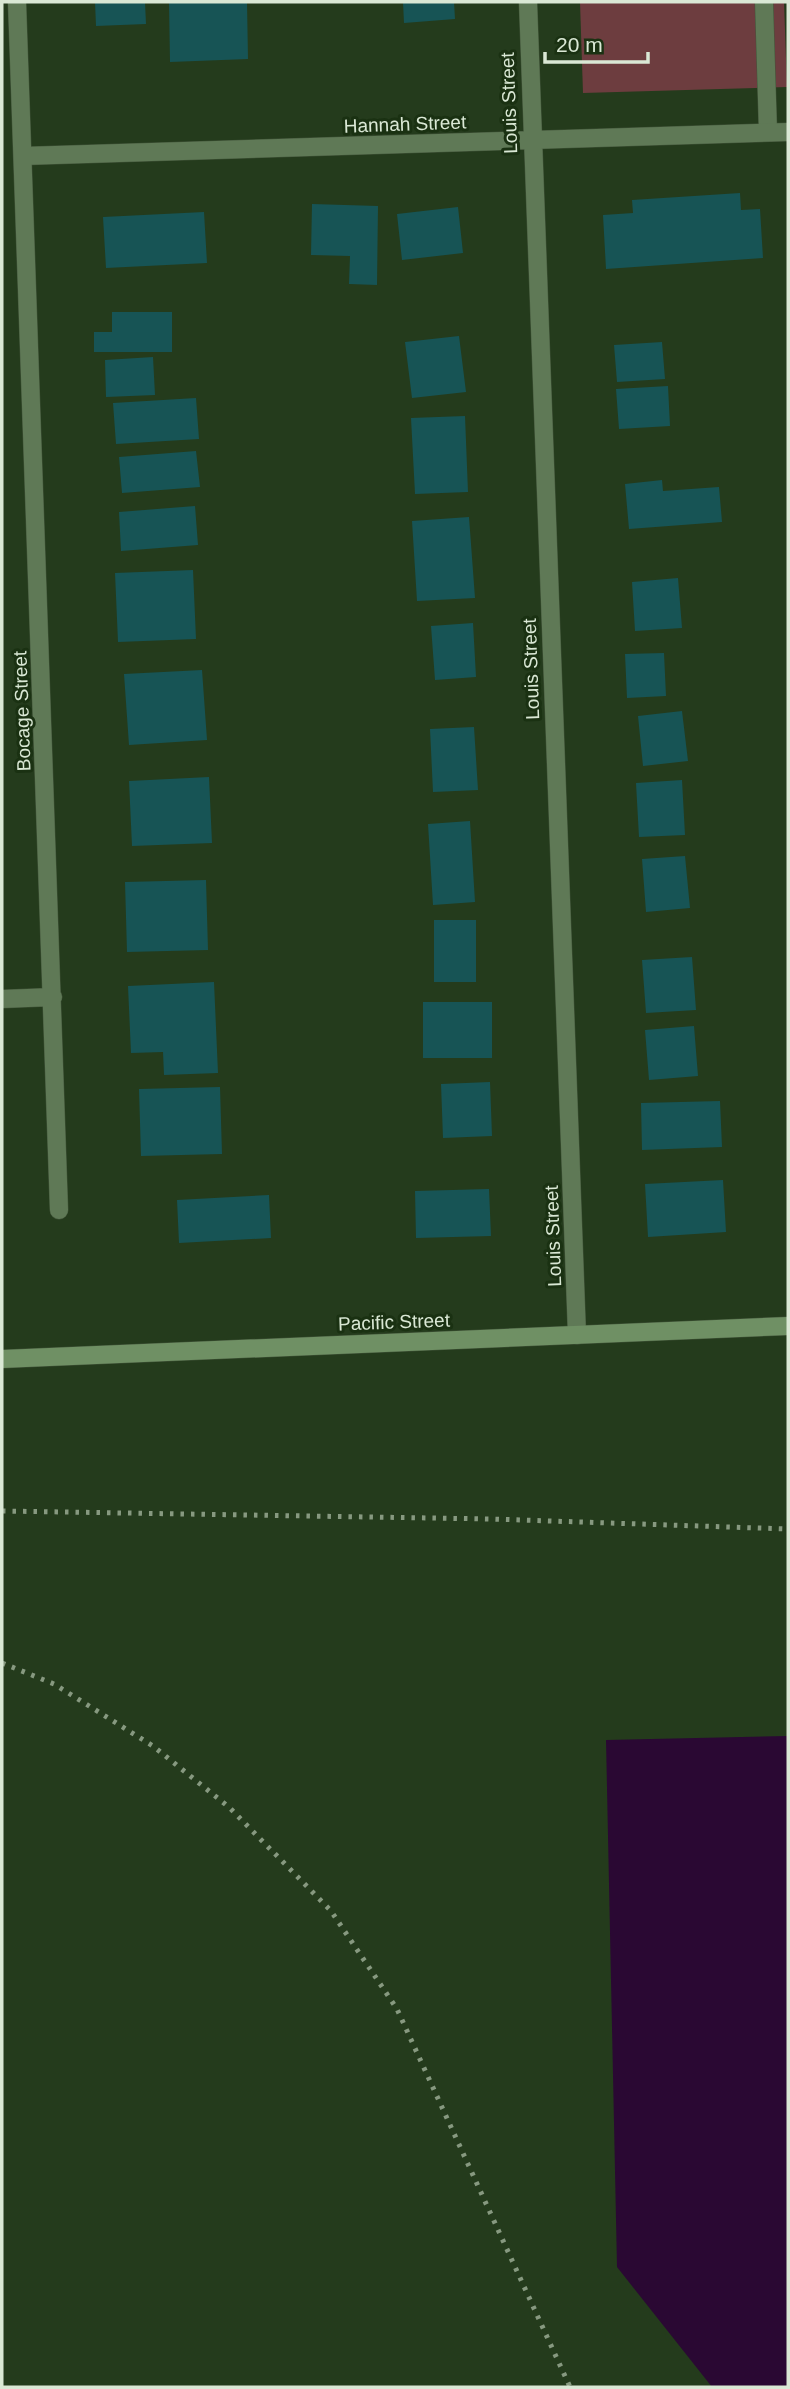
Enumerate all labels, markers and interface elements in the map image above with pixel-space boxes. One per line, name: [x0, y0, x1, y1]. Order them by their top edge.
scale bar: [545, 21, 648, 65]
text: 20 m: [556, 33, 603, 56]
street label: Louis Street: [497, 51, 521, 154]
street label: Hannah Street: [343, 111, 467, 137]
street label: Louis Street: [519, 617, 543, 720]
street label: Bocage Street: [9, 650, 35, 772]
street label: Louis Street: [541, 1184, 565, 1287]
street label: Pacific Street: [338, 1310, 451, 1334]

